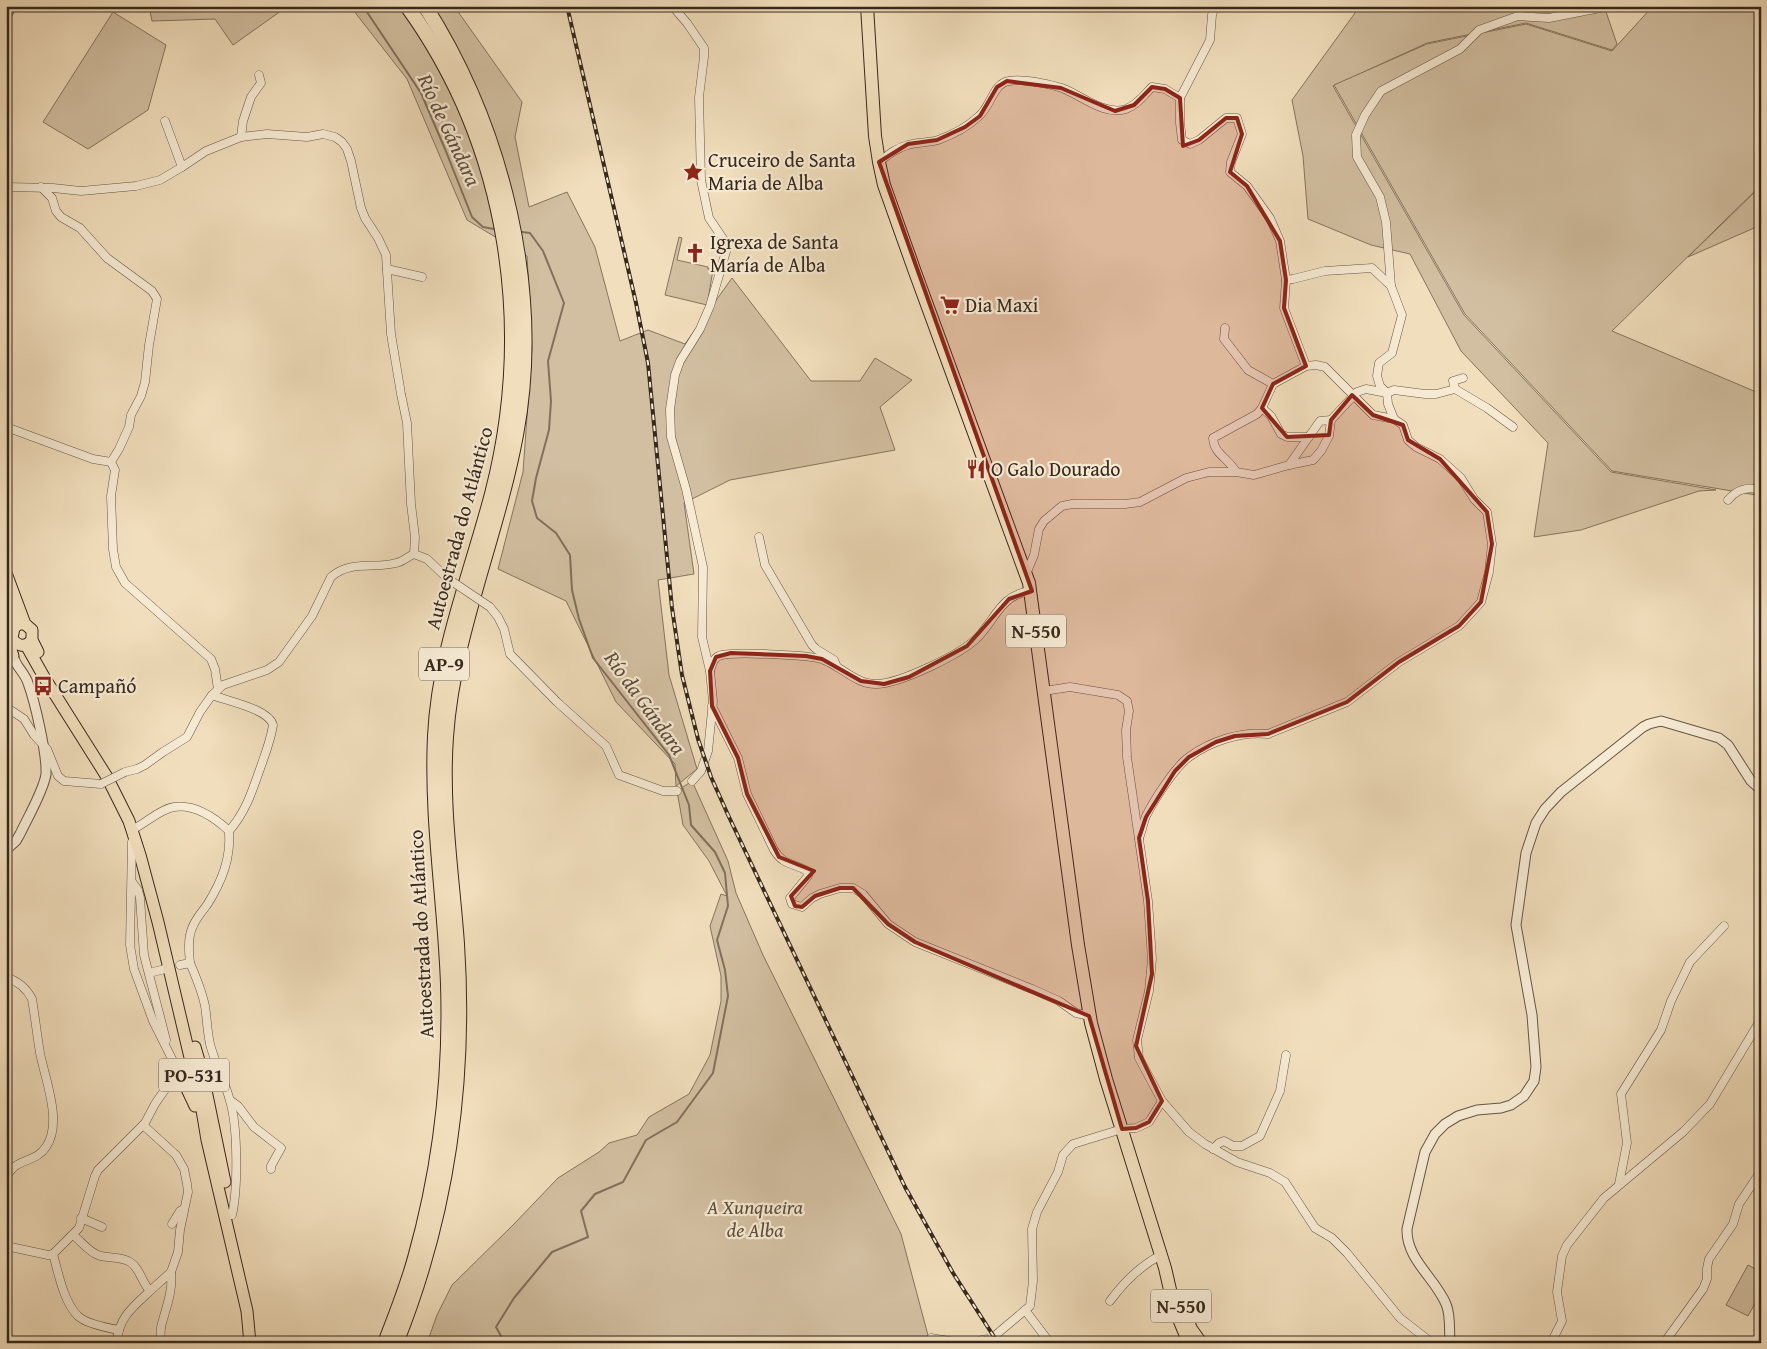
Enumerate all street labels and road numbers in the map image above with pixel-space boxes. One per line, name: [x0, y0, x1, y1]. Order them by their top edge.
street label: Autoestrada do Atlántico: [417, 423, 500, 633]
road number: N-550: [1006, 614, 1066, 648]
road number: AP-9: [419, 648, 469, 681]
street label: Autoestrada do Atlántico: [401, 829, 440, 1039]
road number: PO-531: [159, 1058, 229, 1092]
road number: N-550: [1151, 1290, 1211, 1322]

